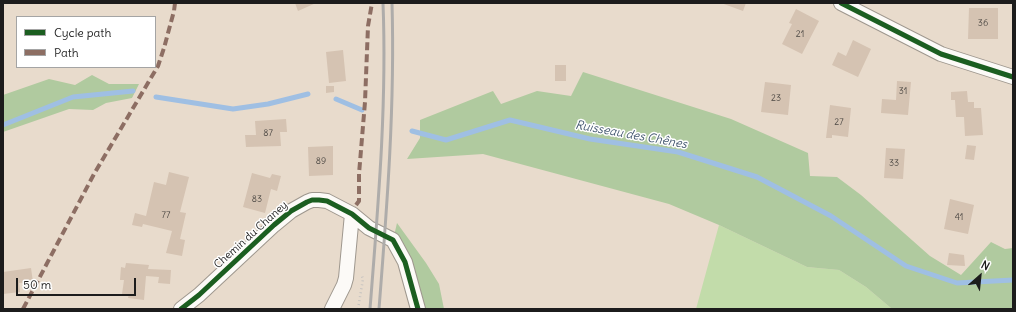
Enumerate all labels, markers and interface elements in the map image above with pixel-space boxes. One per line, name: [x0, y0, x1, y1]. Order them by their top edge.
legend: [16, 16, 156, 68]
house number: 36: [978, 18, 988, 28]
text: Cycle path: [54, 25, 111, 40]
house number: 21: [796, 29, 804, 39]
text: Path: [54, 45, 79, 60]
house number: 31: [899, 86, 907, 96]
house number: 23: [771, 93, 781, 103]
house number: 27: [834, 117, 844, 127]
water label: Ruisseau des Chênes: [574, 118, 688, 152]
house number: 87: [263, 128, 273, 138]
house number: 89: [316, 156, 326, 166]
house number: 33: [889, 158, 899, 168]
house number: 83: [252, 194, 262, 204]
street label: Chemin du Chaney: [211, 198, 291, 272]
house number: 77: [162, 210, 170, 220]
house number: 41: [955, 212, 963, 222]
north arrow: [960, 256, 1000, 296]
text: N: [979, 257, 992, 273]
scale bar: [18, 270, 138, 296]
text: 50 m: [23, 277, 51, 292]

